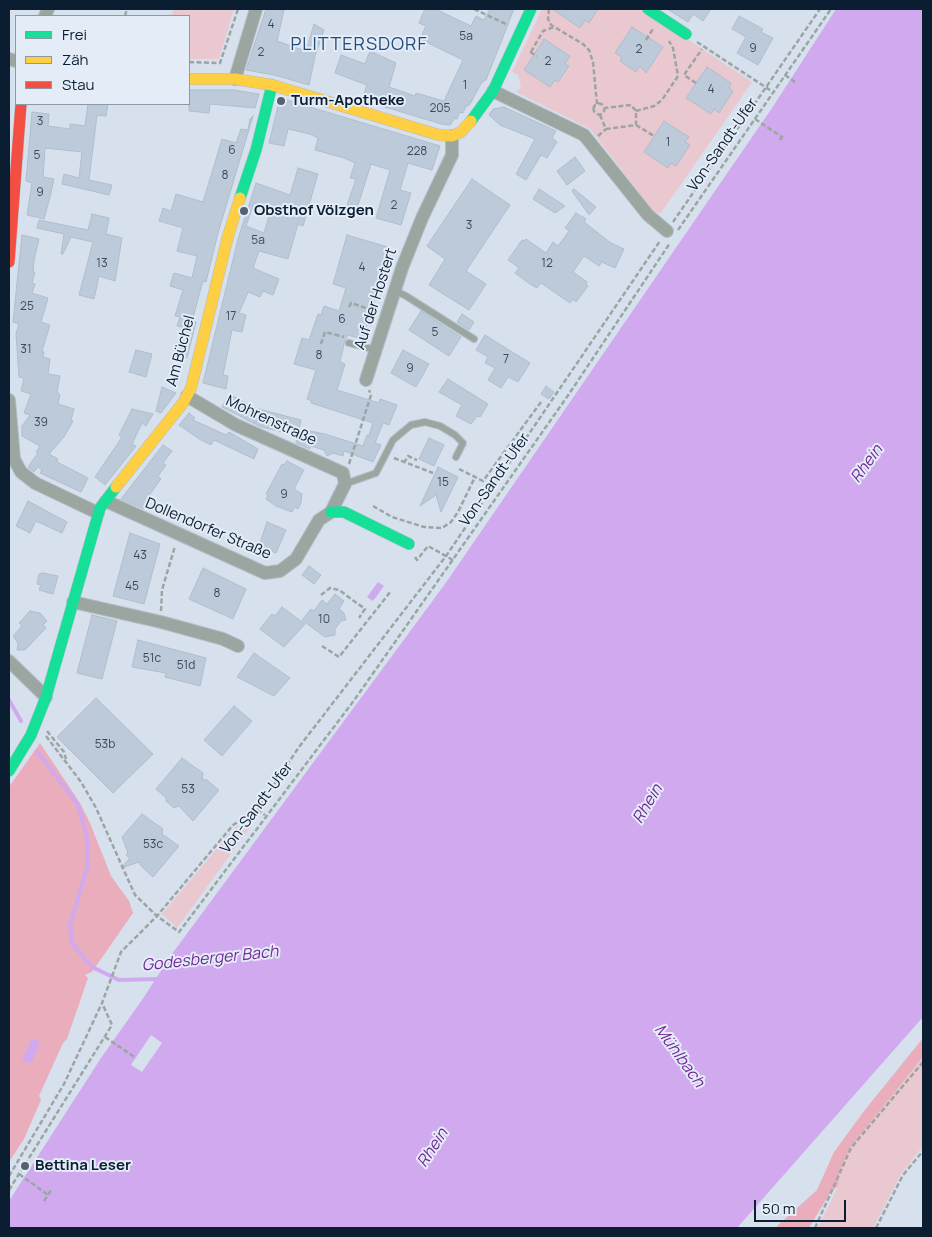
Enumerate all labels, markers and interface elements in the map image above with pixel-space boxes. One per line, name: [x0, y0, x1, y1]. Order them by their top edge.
legend: [15, 15, 190, 105]
house number: 4: [267, 18, 275, 32]
text: Frei: [62, 24, 87, 45]
house number: 5a: [459, 30, 473, 44]
district label: PLITTERSDORF: [289, 34, 429, 56]
house number: 9: [749, 42, 757, 56]
house number: 2: [636, 43, 642, 57]
house number: 2: [258, 46, 264, 60]
text: Zäh: [62, 49, 88, 70]
house number: 2: [545, 55, 551, 69]
text: Stau: [62, 74, 95, 95]
house number: 1: [463, 79, 467, 93]
house number: 4: [707, 83, 715, 97]
place label: Turm-Apotheke: [291, 92, 405, 110]
marker: Turm-Apotheke: [275, 95, 287, 107]
street label: Von-Sandt-Ufer: [684, 95, 762, 195]
house number: 205: [429, 102, 451, 116]
house number: 3: [37, 115, 43, 129]
house number: 1: [666, 136, 670, 150]
house number: 6: [228, 144, 236, 158]
house number: 228: [407, 145, 427, 159]
house number: 5: [34, 149, 40, 163]
house number: 8: [222, 169, 228, 183]
house number: 9: [36, 186, 44, 200]
house number: 2: [391, 199, 397, 213]
place label: Obsthof Völzgen: [254, 202, 374, 220]
marker: Obsthof Völzgen: [238, 205, 250, 217]
house number: 3: [466, 219, 472, 233]
house number: 5a: [251, 234, 265, 248]
street label: Auf der Hostert: [351, 246, 401, 352]
house number: 13: [96, 257, 108, 271]
house number: 12: [541, 257, 553, 271]
house number: 4: [358, 261, 366, 275]
house number: 25: [20, 300, 34, 314]
house number: 17: [226, 310, 236, 324]
house number: 6: [338, 313, 346, 327]
street label: Am Büchel: [163, 314, 199, 388]
house number: 5: [432, 326, 438, 340]
house number: 31: [20, 343, 32, 357]
house number: 8: [316, 349, 322, 363]
house number: 7: [503, 353, 509, 367]
house number: 9: [406, 362, 414, 376]
street label: Mohrenstraße: [223, 392, 319, 450]
house number: 39: [34, 416, 48, 430]
street label: Von-Sandt-Ufer: [456, 430, 534, 530]
water label: Rhein: [847, 441, 887, 487]
house number: 15: [437, 476, 449, 490]
house number: 9: [280, 488, 288, 502]
street label: Dollendorfer Straße: [142, 494, 274, 564]
house number: 43: [133, 549, 147, 563]
house number: 45: [125, 580, 139, 594]
house number: 8: [214, 587, 220, 601]
house number: 10: [318, 613, 330, 627]
house number: 51c: [143, 652, 161, 666]
house number: 51d: [177, 659, 195, 673]
house number: 53b: [95, 738, 115, 752]
street label: Von-Sandt-Ufer: [217, 759, 297, 857]
water label: Rhein: [629, 781, 667, 827]
house number: 53: [181, 783, 195, 797]
house number: 53c: [143, 838, 163, 852]
water label: Godesberger Bach: [141, 942, 279, 976]
water label: Mühlbach: [650, 1021, 708, 1091]
water label: Rhein: [413, 1125, 453, 1171]
place label: Bettina Leser: [35, 1157, 131, 1175]
marker: Bettina Leser: [19, 1160, 31, 1172]
scale bar: [757, 1190, 850, 1222]
text: 50 m: [762, 1198, 796, 1219]

